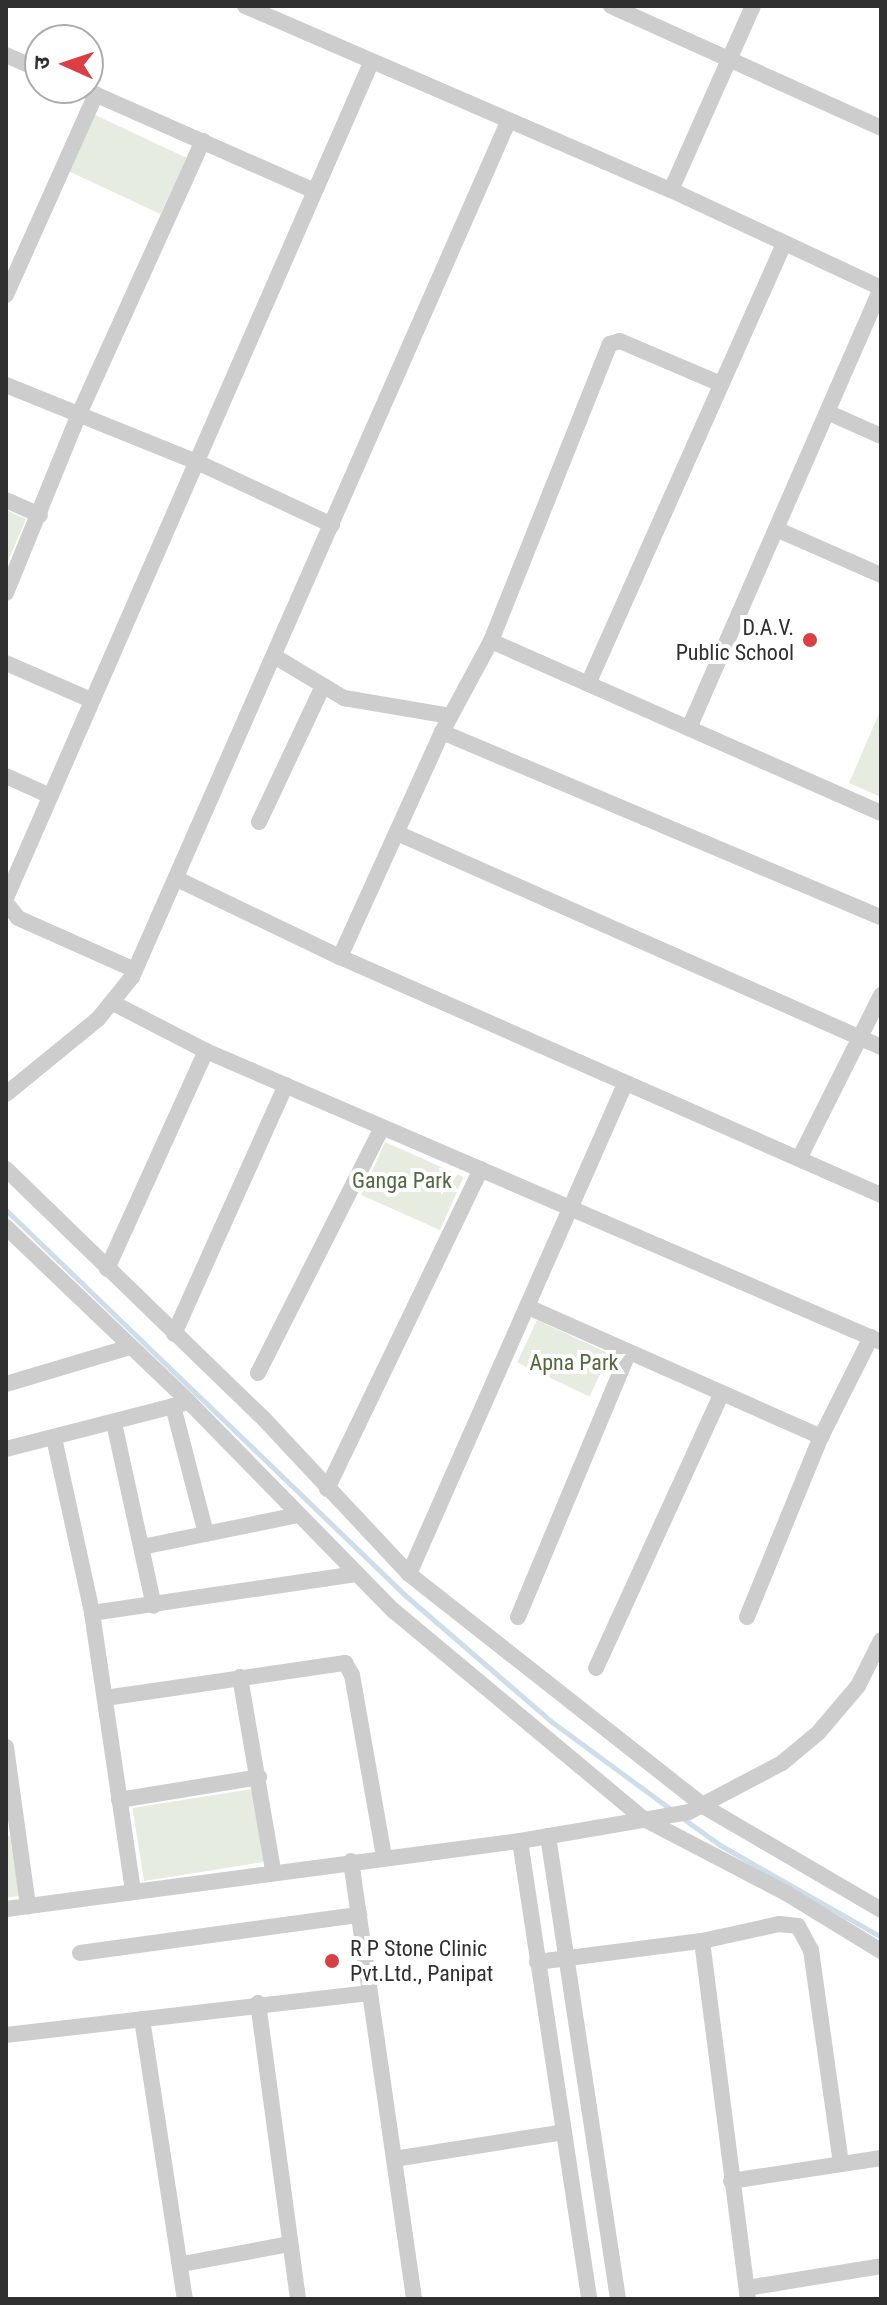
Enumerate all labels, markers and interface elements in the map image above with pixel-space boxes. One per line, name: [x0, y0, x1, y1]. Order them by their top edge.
north arrow: [24, 24, 104, 104]
text: उ: [29, 56, 54, 70]
place label: D.A.V. Public School: [676, 614, 794, 666]
marker: D.A.V. Public School: [801, 631, 819, 649]
park label: Ganga Park: [352, 1168, 452, 1194]
park label: Apna Park: [529, 1350, 619, 1376]
place label: R P Stone Clinic Pvt.Ltd., Panipat: [350, 1935, 493, 1986]
marker: R P Stone Clinic Pvt.Ltd., Panipat: [321, 1950, 343, 1972]

